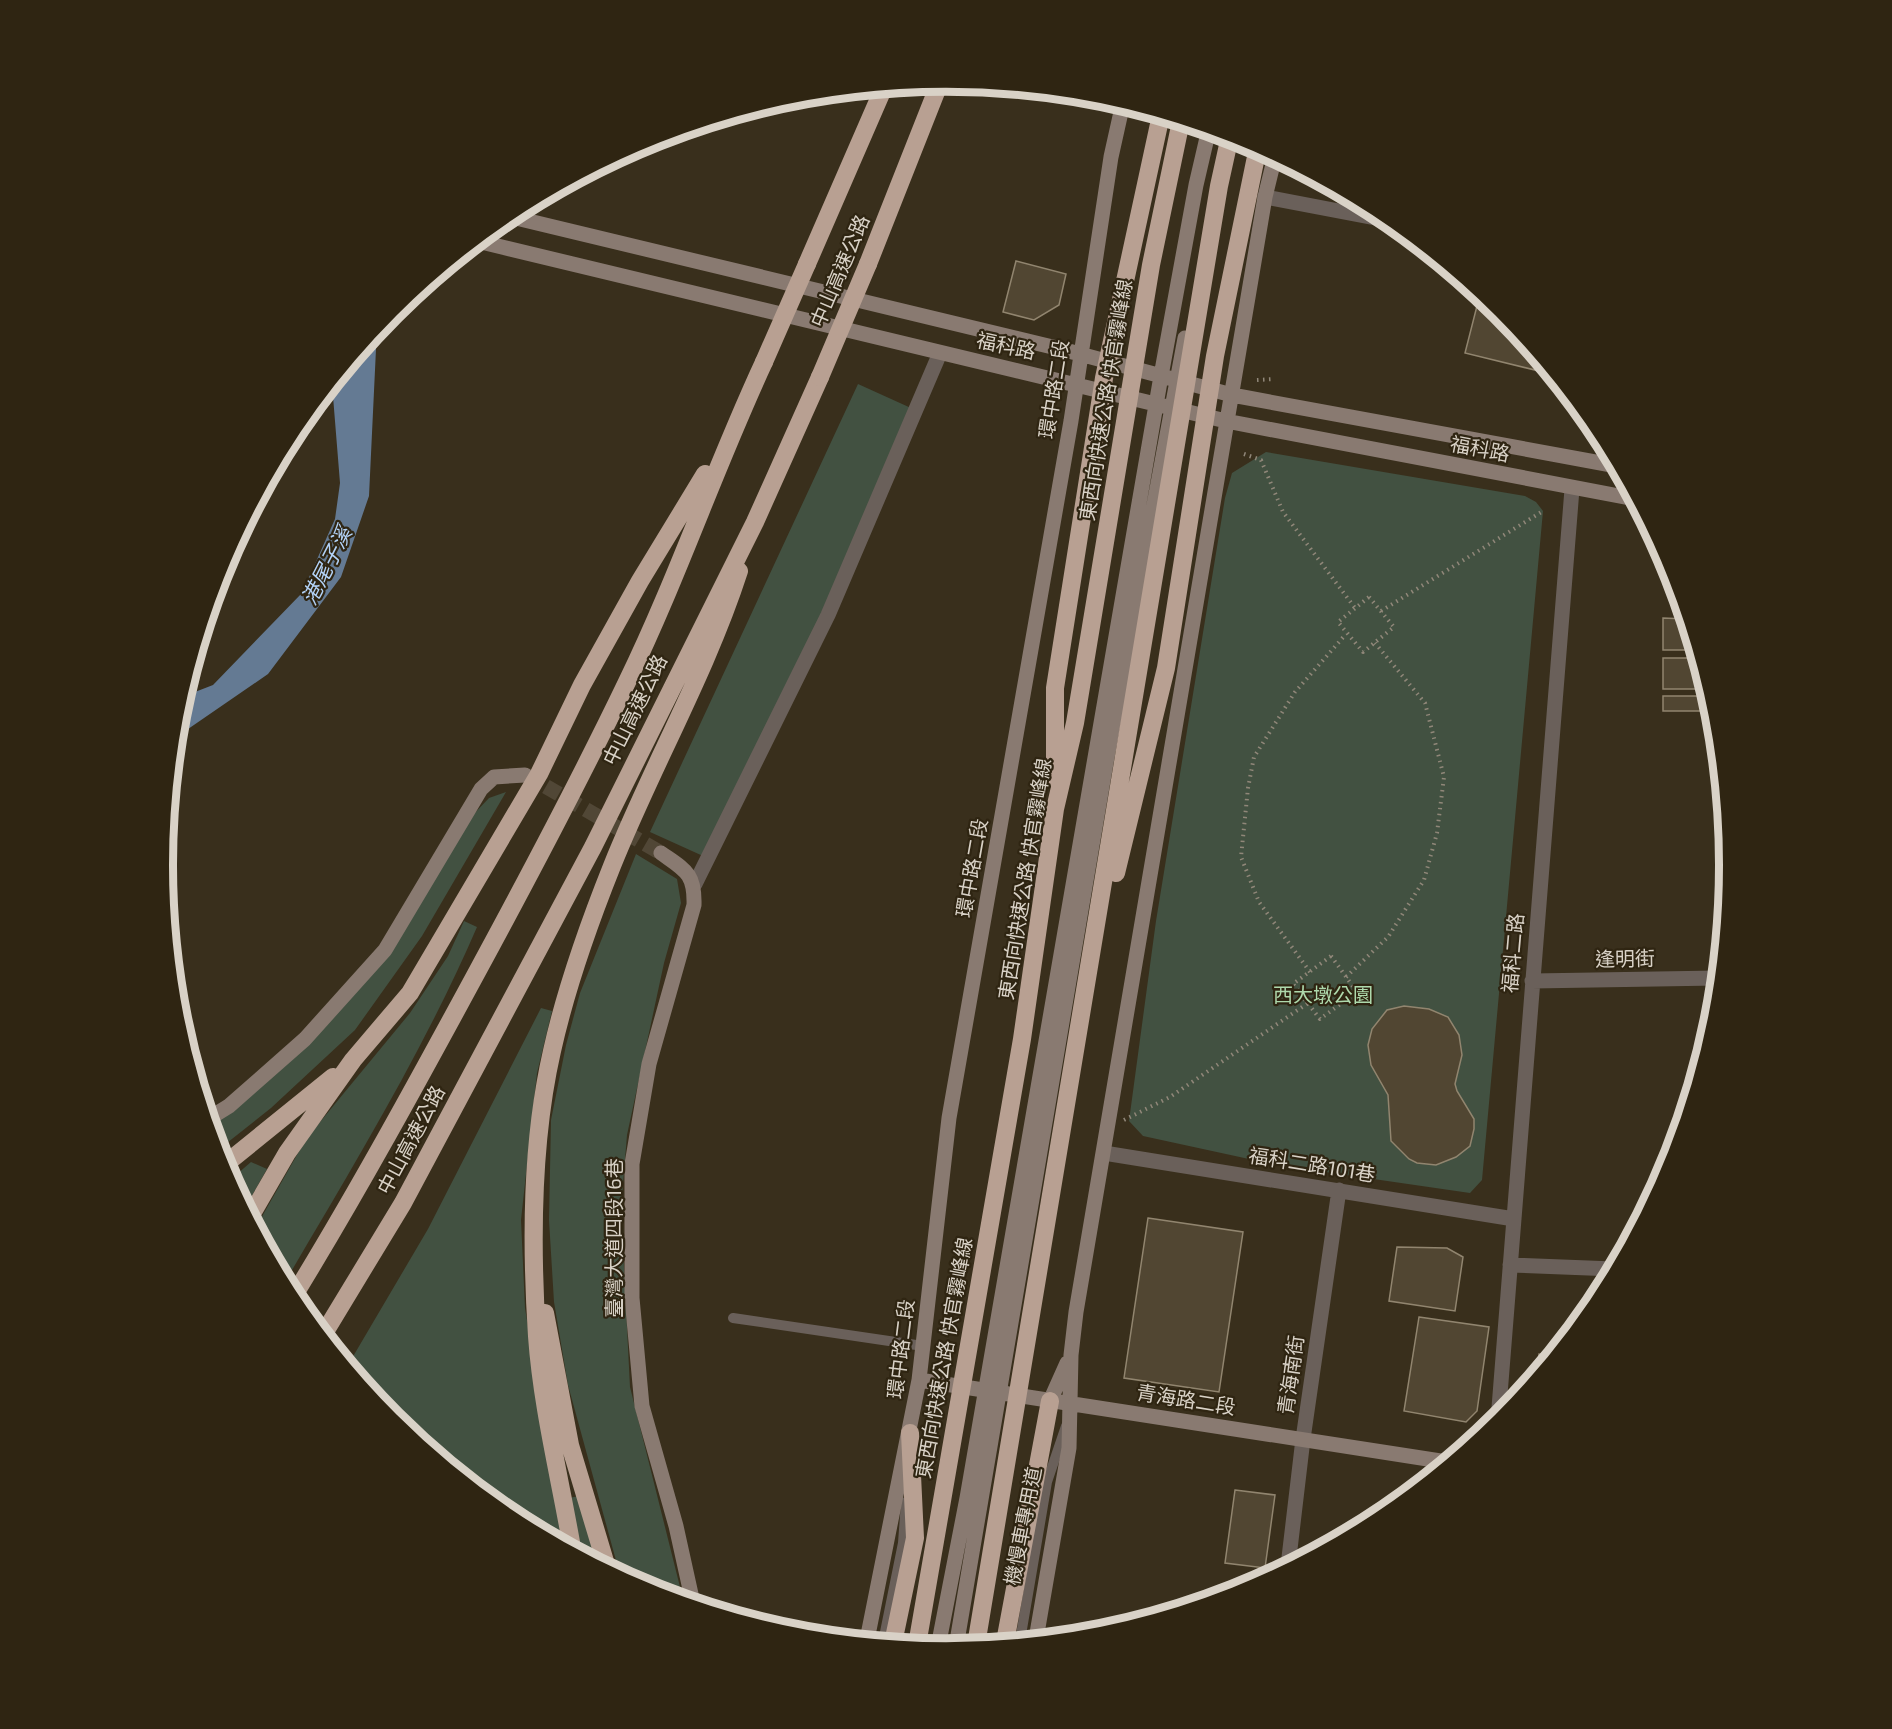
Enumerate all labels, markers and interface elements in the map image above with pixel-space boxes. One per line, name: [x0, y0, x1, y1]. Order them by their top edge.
street label: 中山高速公路: [805, 211, 874, 331]
street label: 東西向快速公路 快官霧峰線: [1074, 277, 1136, 522]
street label: 福科路: [974, 327, 1038, 363]
street label: 環中路二段: [1033, 338, 1073, 440]
street label: 福科路: [1448, 431, 1512, 466]
water label: 港尾子溪: [295, 520, 357, 608]
street label: 中山高速公路: [597, 650, 671, 769]
street label: 東西向快速公路 快官霧峰線: [993, 756, 1055, 1001]
street label: 環中路二段: [951, 817, 992, 919]
street label: 福科二路: [1497, 912, 1527, 994]
street label: 逢明街: [1595, 945, 1655, 971]
park label: 西大墩公園: [1273, 982, 1373, 1006]
street label: 中山高速公路: [371, 1081, 449, 1198]
street label: 福科二路101巷: [1247, 1142, 1377, 1186]
street label: 臺灣大道四段16巷: [601, 1158, 625, 1318]
street label: 東西向快速公路 快官霧峰線: [910, 1235, 976, 1480]
street label: 環中路二段: [882, 1298, 918, 1400]
street label: 青海南街: [1273, 1334, 1307, 1416]
street label: 青海路二段: [1135, 1379, 1237, 1419]
street label: 機慢車專用道: [999, 1465, 1045, 1587]

